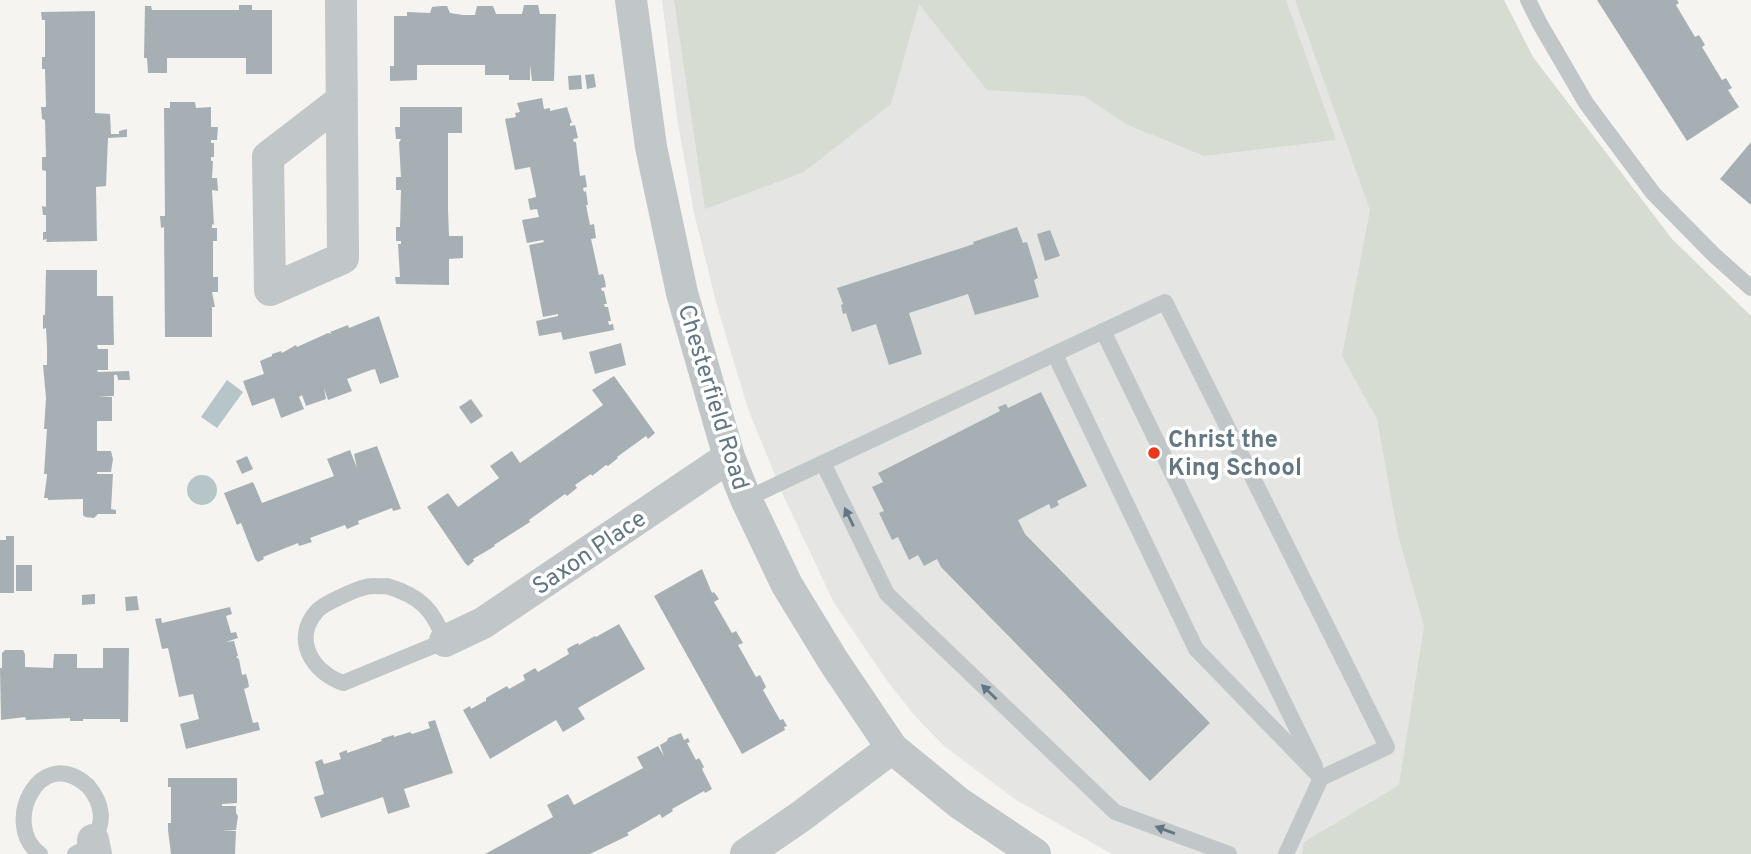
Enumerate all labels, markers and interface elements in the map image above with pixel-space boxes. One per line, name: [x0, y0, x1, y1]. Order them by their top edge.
street label: Chesterfield Road: [670, 301, 755, 494]
place label: Christ the King School: [1168, 426, 1302, 484]
marker: Christ the King School: [1146, 445, 1162, 461]
street label: Saxon Place: [527, 505, 653, 603]
one-way arrow: [843, 507, 855, 527]
one-way arrow: [981, 684, 998, 700]
one-way arrow: [1155, 825, 1176, 836]

